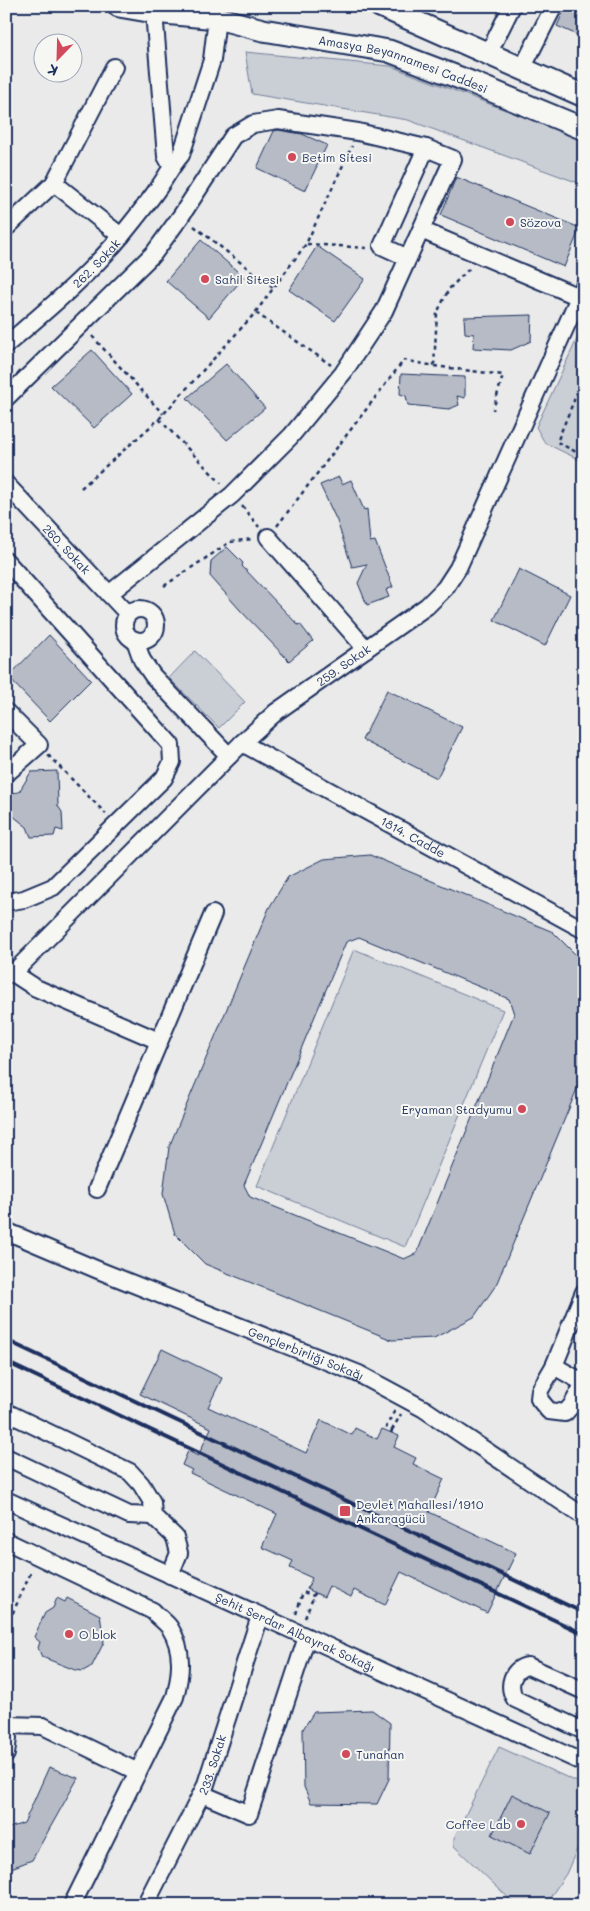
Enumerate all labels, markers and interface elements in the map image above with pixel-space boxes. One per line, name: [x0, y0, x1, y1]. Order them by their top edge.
street label: Amasya Beyannamesi Caddesi: [317, 31, 490, 96]
north arrow: [32, 32, 82, 82]
text: K: [45, 60, 61, 81]
place label: Betim Sitesi: [302, 149, 372, 165]
marker: Betim Sitesi: [286, 151, 298, 163]
place label: Sözova: [520, 214, 561, 230]
marker: Sözova: [504, 216, 516, 228]
street label: 262. Sokak: [69, 235, 124, 291]
place label: Sahil Sitesi: [215, 271, 279, 287]
marker: Sahil Sitesi: [199, 273, 211, 285]
street label: 260. Sokak: [40, 520, 94, 577]
street label: 259. Sokak: [313, 640, 373, 689]
street label: 1814. Cadde: [378, 812, 448, 861]
place label: Eryaman Stadyumu: [402, 1101, 512, 1117]
marker: Eryaman Stadyumu: [516, 1103, 528, 1115]
street label: Gençlerbirliği Sokağı: [246, 1323, 367, 1383]
place label: Devlet Mahallesi/1910 Ankaragücü: [356, 1496, 484, 1526]
marker: Devlet Mahallesi/1910 Ankaragücü: [338, 1504, 352, 1518]
street label: Şehit Serdar Albayrak Sokağı: [213, 1588, 378, 1675]
place label: O blok: [79, 1626, 117, 1642]
marker: O blok: [63, 1628, 75, 1640]
street label: 233. Sokak: [194, 1732, 229, 1797]
place label: Tunahan: [356, 1746, 404, 1762]
marker: Tunahan: [340, 1748, 352, 1760]
place label: Coffee Lab: [446, 1816, 511, 1832]
marker: Coffee Lab: [515, 1818, 527, 1830]

